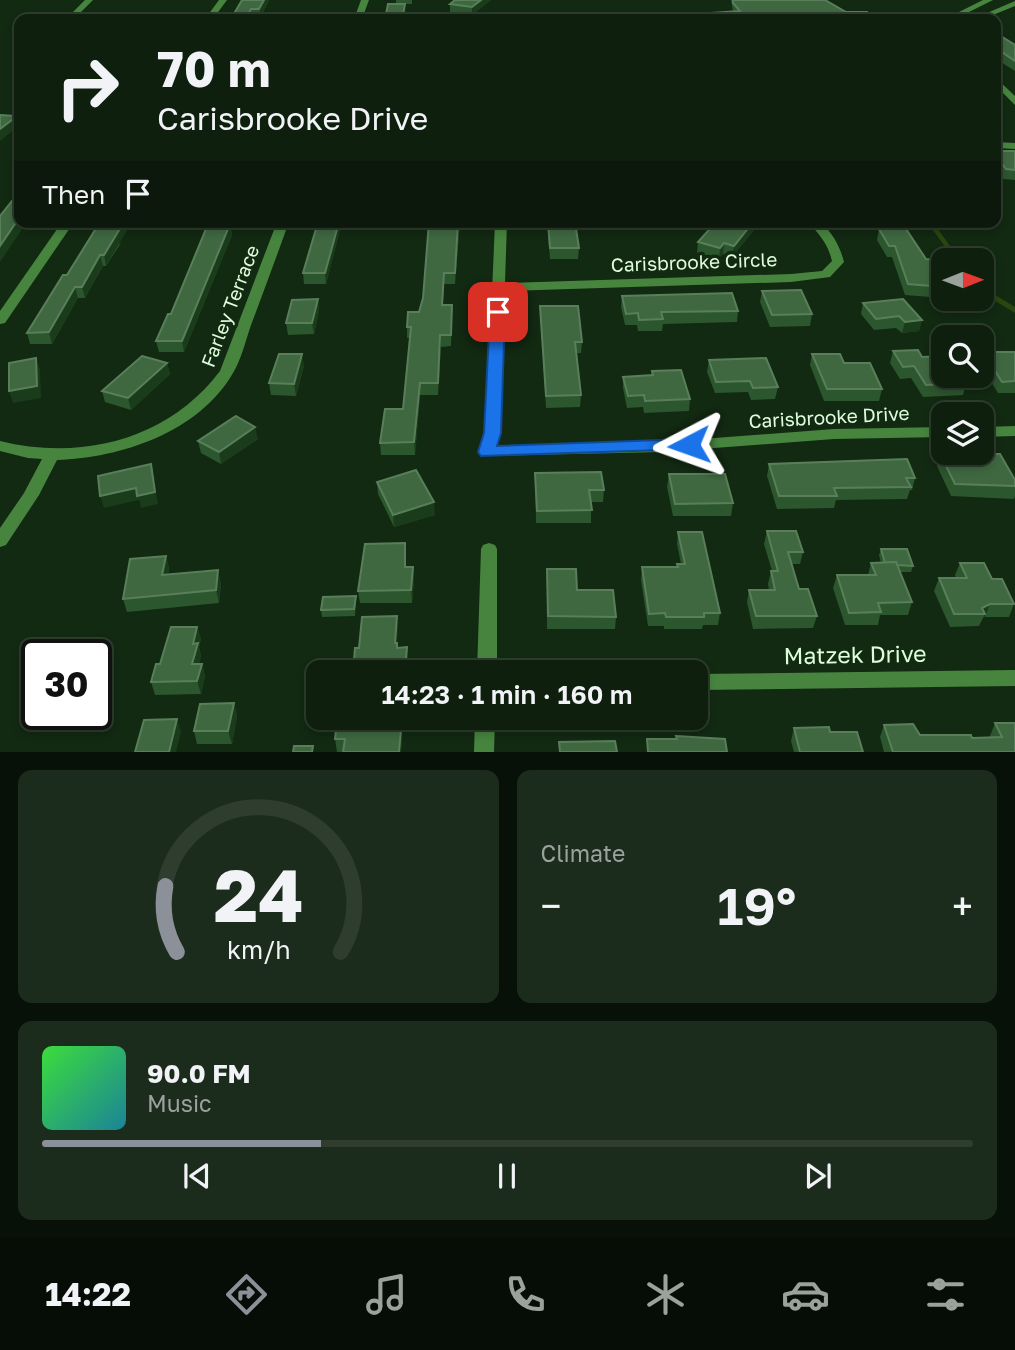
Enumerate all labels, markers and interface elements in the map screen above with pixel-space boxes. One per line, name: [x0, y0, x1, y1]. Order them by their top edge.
text: 70 m: [157, 39, 271, 98]
icon: right: [42, 42, 133, 133]
text: Carisbrooke Drive: [157, 99, 428, 137]
icon: arrive: [119, 175, 157, 213]
text: Then: [42, 179, 105, 210]
street label: Farley Terrace: [196, 242, 263, 370]
street label: Carisbrooke Circle: [610, 247, 778, 276]
north arrow: [931, 248, 994, 312]
map controls: [931, 248, 994, 465]
pin: [468, 282, 528, 342]
icon: arrive: [479, 293, 517, 331]
button: search: [931, 325, 994, 388]
street label: Carisbrooke Drive: [748, 401, 910, 432]
button: layers: [931, 402, 994, 465]
position arrow: [652, 408, 726, 482]
speed limit sign: 30: [21, 639, 112, 730]
street label: Matzek Drive: [783, 639, 927, 669]
text: 14:23 · 1 min · 160 m: [381, 679, 633, 710]
text: Climate: [541, 839, 625, 867]
text: 24: [213, 852, 303, 939]
text: 19°: [717, 874, 796, 936]
text: −: [541, 883, 561, 928]
text: +: [952, 883, 973, 928]
text: km/h: [226, 934, 290, 965]
text: 90.0 FM: [147, 1058, 251, 1089]
text: Music: [147, 1089, 212, 1117]
icon: previous: [178, 1157, 216, 1195]
icon: pause: [488, 1157, 526, 1195]
icon: next: [799, 1157, 837, 1195]
icon: directions: [222, 1270, 271, 1319]
icon: music: [362, 1270, 411, 1319]
icon: phone: [501, 1270, 550, 1319]
icon: climate: [641, 1270, 690, 1319]
icon: car: [781, 1270, 830, 1319]
icon: filters: [921, 1270, 970, 1319]
text: 14:22: [45, 1275, 131, 1313]

